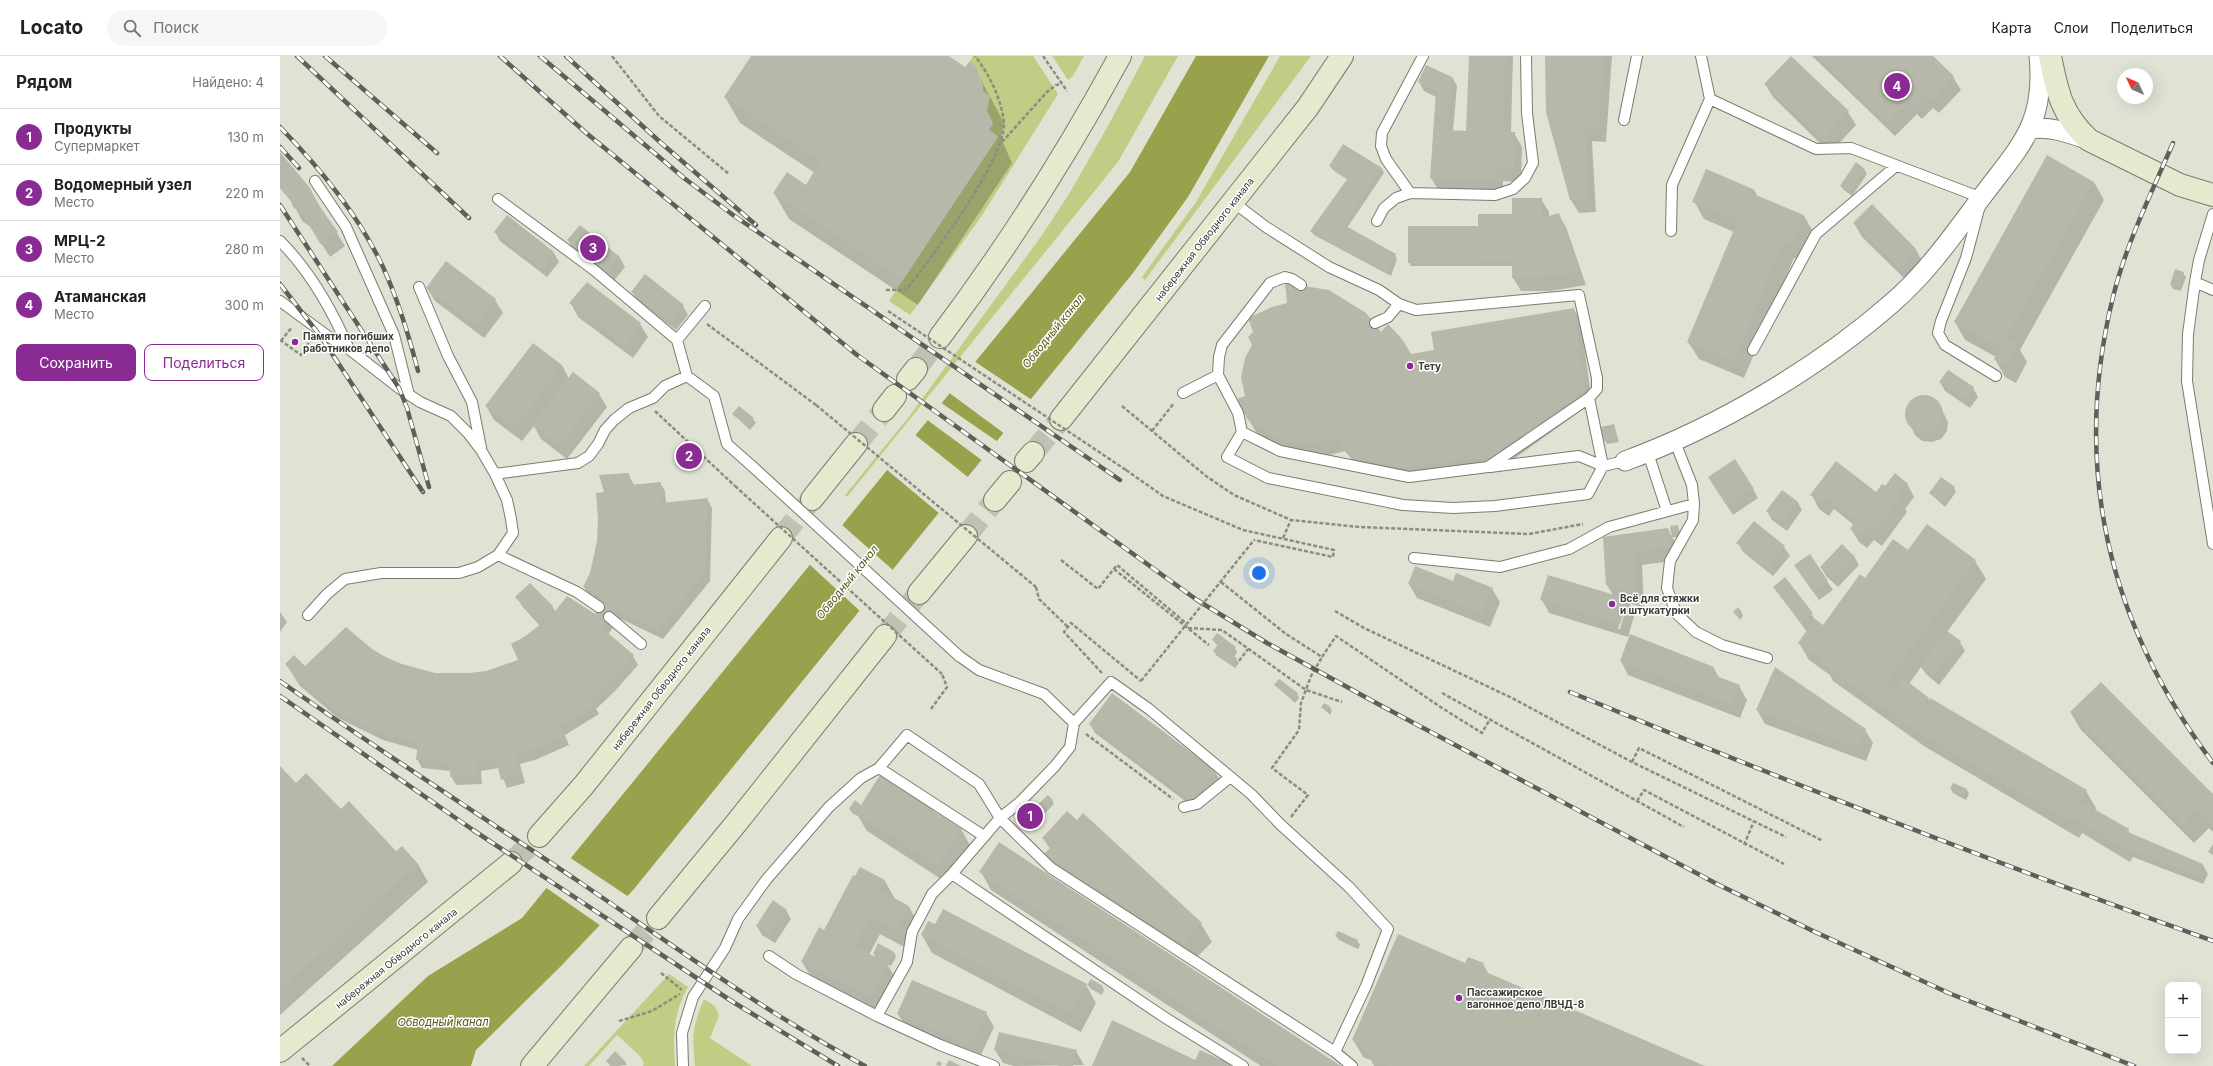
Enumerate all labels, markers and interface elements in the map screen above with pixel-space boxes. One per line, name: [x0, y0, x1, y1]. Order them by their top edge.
search box: [107, 10, 387, 46]
text: Locato: [20, 16, 83, 39]
icon: search: [121, 17, 143, 39]
text: Поиск: [153, 18, 199, 37]
text: Карта: [1991, 19, 2032, 36]
text: Слои: [2054, 19, 2089, 36]
text: Поделиться: [2111, 19, 2193, 36]
north arrow: [2117, 68, 2153, 104]
pin: 4: [1884, 71, 1910, 101]
text: Рядом: [16, 72, 72, 92]
text: Найдено: 4: [192, 74, 264, 90]
text: Продукты: [54, 119, 132, 138]
text: 1: [26, 129, 32, 145]
text: 130 m: [227, 129, 264, 145]
text: Супермаркет: [54, 138, 140, 154]
text: Водомерный узел: [54, 175, 192, 194]
street label: набережная Обводного канала: [1152, 175, 1256, 303]
text: 2: [25, 185, 33, 201]
text: 220 m: [225, 185, 264, 201]
text: Место: [54, 194, 94, 210]
text: МРЦ-2: [54, 231, 105, 250]
pin: 3: [580, 233, 606, 263]
text: 3: [25, 241, 33, 257]
text: 280 m: [225, 241, 264, 257]
text: Место: [54, 250, 94, 266]
text: Атаманская: [54, 287, 146, 306]
water label: Обводный канал: [1019, 291, 1087, 371]
text: 4: [25, 297, 33, 313]
text: 300 m: [225, 297, 264, 313]
text: Место: [54, 306, 94, 322]
place label: Памяти погибших работников депо: [303, 330, 394, 354]
marker: Памяти погибших работников депо: [290, 337, 300, 347]
button: Сохранить: [16, 344, 136, 381]
button: Поделиться: [144, 344, 264, 381]
place label: Тету: [1418, 360, 1441, 373]
marker: Тету: [1405, 361, 1415, 371]
pin: 2: [676, 441, 702, 471]
water label: Обводный канал: [813, 542, 881, 622]
your location: [1249, 563, 1269, 583]
place label: Всё для стяжки и штукатурки: [1620, 592, 1699, 617]
marker: Всё для стяжки и штукатурки: [1607, 599, 1617, 609]
street label: набережная Обводного канала: [609, 624, 713, 752]
pin: 1: [1017, 801, 1043, 831]
street label: набережная Обводного канала: [333, 905, 459, 1011]
map controls: [2165, 982, 2201, 1054]
button: +: [2165, 982, 2201, 1018]
place label: Пассажирское вагонное депо ЛВЧД-8: [1467, 986, 1585, 1010]
marker: Пассажирское вагонное депо ЛВЧД-8: [1454, 993, 1464, 1003]
water label: Обводный канал: [397, 1015, 489, 1029]
button: −: [2165, 1018, 2201, 1054]

